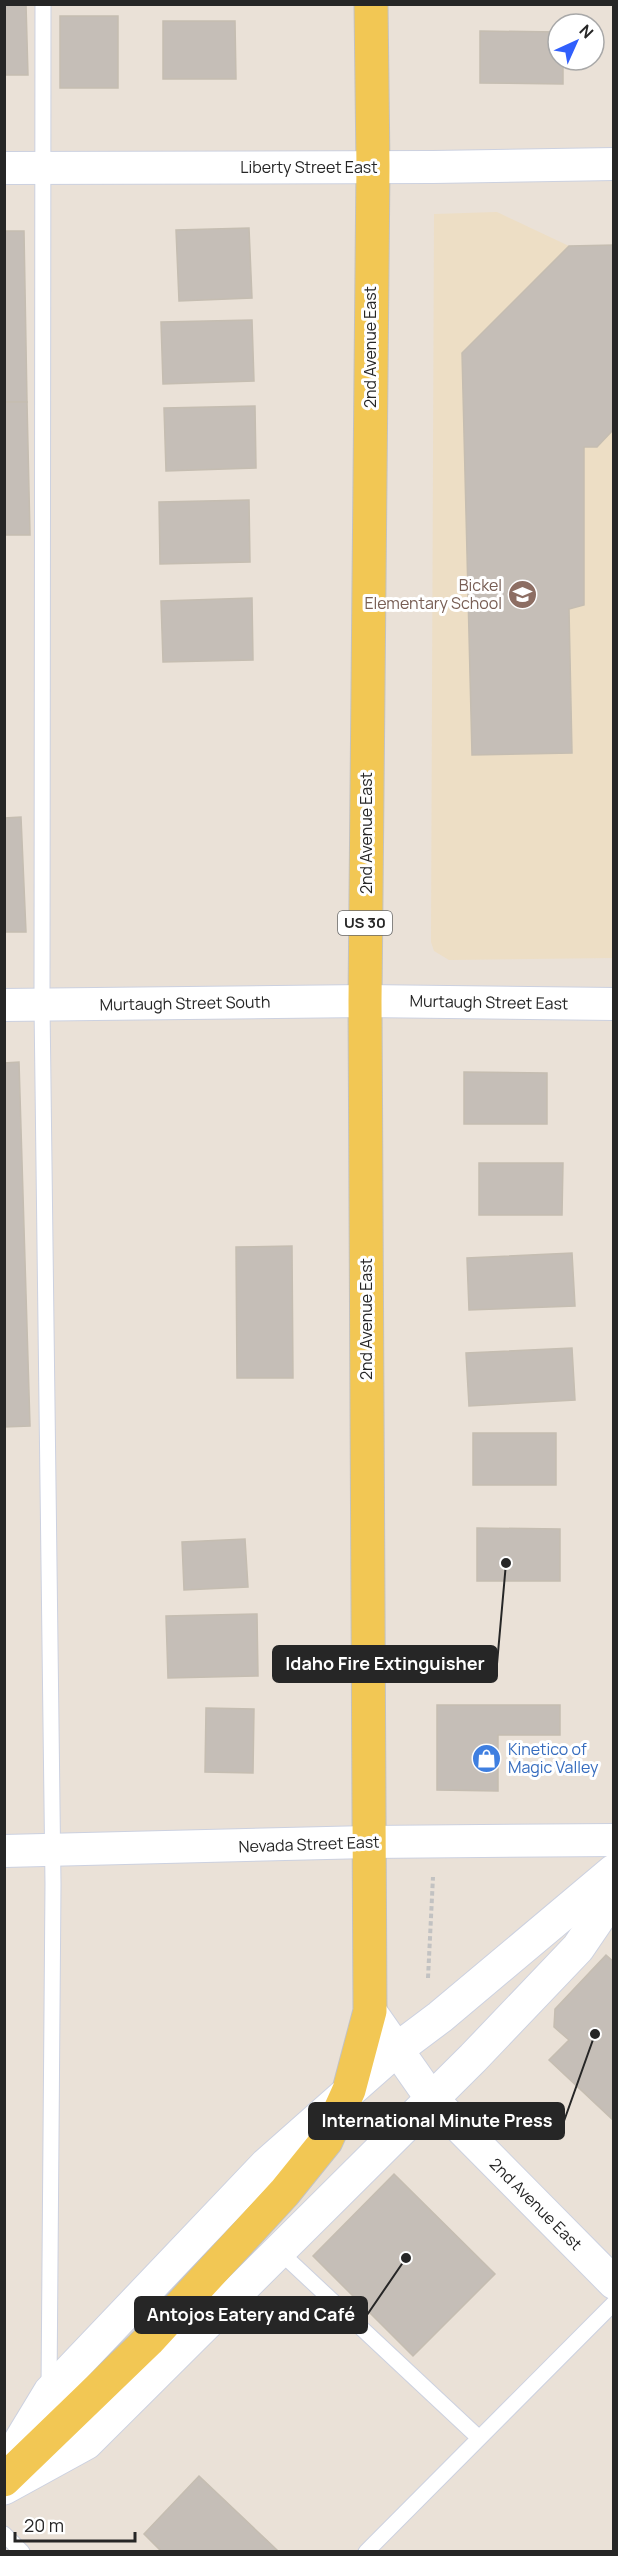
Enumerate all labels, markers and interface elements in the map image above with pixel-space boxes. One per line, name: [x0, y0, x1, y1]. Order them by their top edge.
north arrow: [546, 12, 606, 72]
text: N: [575, 20, 598, 43]
street label: Liberty Street East: [240, 156, 378, 178]
street label: 2nd Avenue East: [359, 286, 381, 408]
place label: Bickel Elementary School: [364, 574, 502, 614]
school or university icon: Bickel Elementary School: [507, 578, 539, 610]
street label: 2nd Avenue East: [355, 772, 377, 894]
road number: US 30: [338, 911, 392, 935]
street label: Murtaugh Street East: [409, 990, 569, 1014]
street label: Murtaugh Street South: [100, 991, 270, 1015]
street label: 2nd Avenue East: [355, 1258, 377, 1380]
callout: Idaho Fire Extinguisher: [273, 1646, 497, 1682]
text: Idaho Fire Extinguisher: [285, 1651, 485, 1675]
place label: Kinetico of Magic Valley: [508, 1738, 599, 1778]
shop icon: Kinetico of Magic Valley: [471, 1742, 503, 1774]
street label: Nevada Street East: [238, 1831, 380, 1857]
callout: International Minute Press: [309, 2103, 564, 2139]
text: International Minute Press: [321, 2108, 553, 2132]
street label: 2nd Avenue East: [485, 2153, 587, 2255]
callout: Antojos Eatery and Café: [135, 2297, 367, 2333]
text: Antojos Eatery and Café: [147, 2302, 355, 2326]
scale bar: [15, 2505, 135, 2543]
text: 20 m: [24, 2513, 64, 2537]

